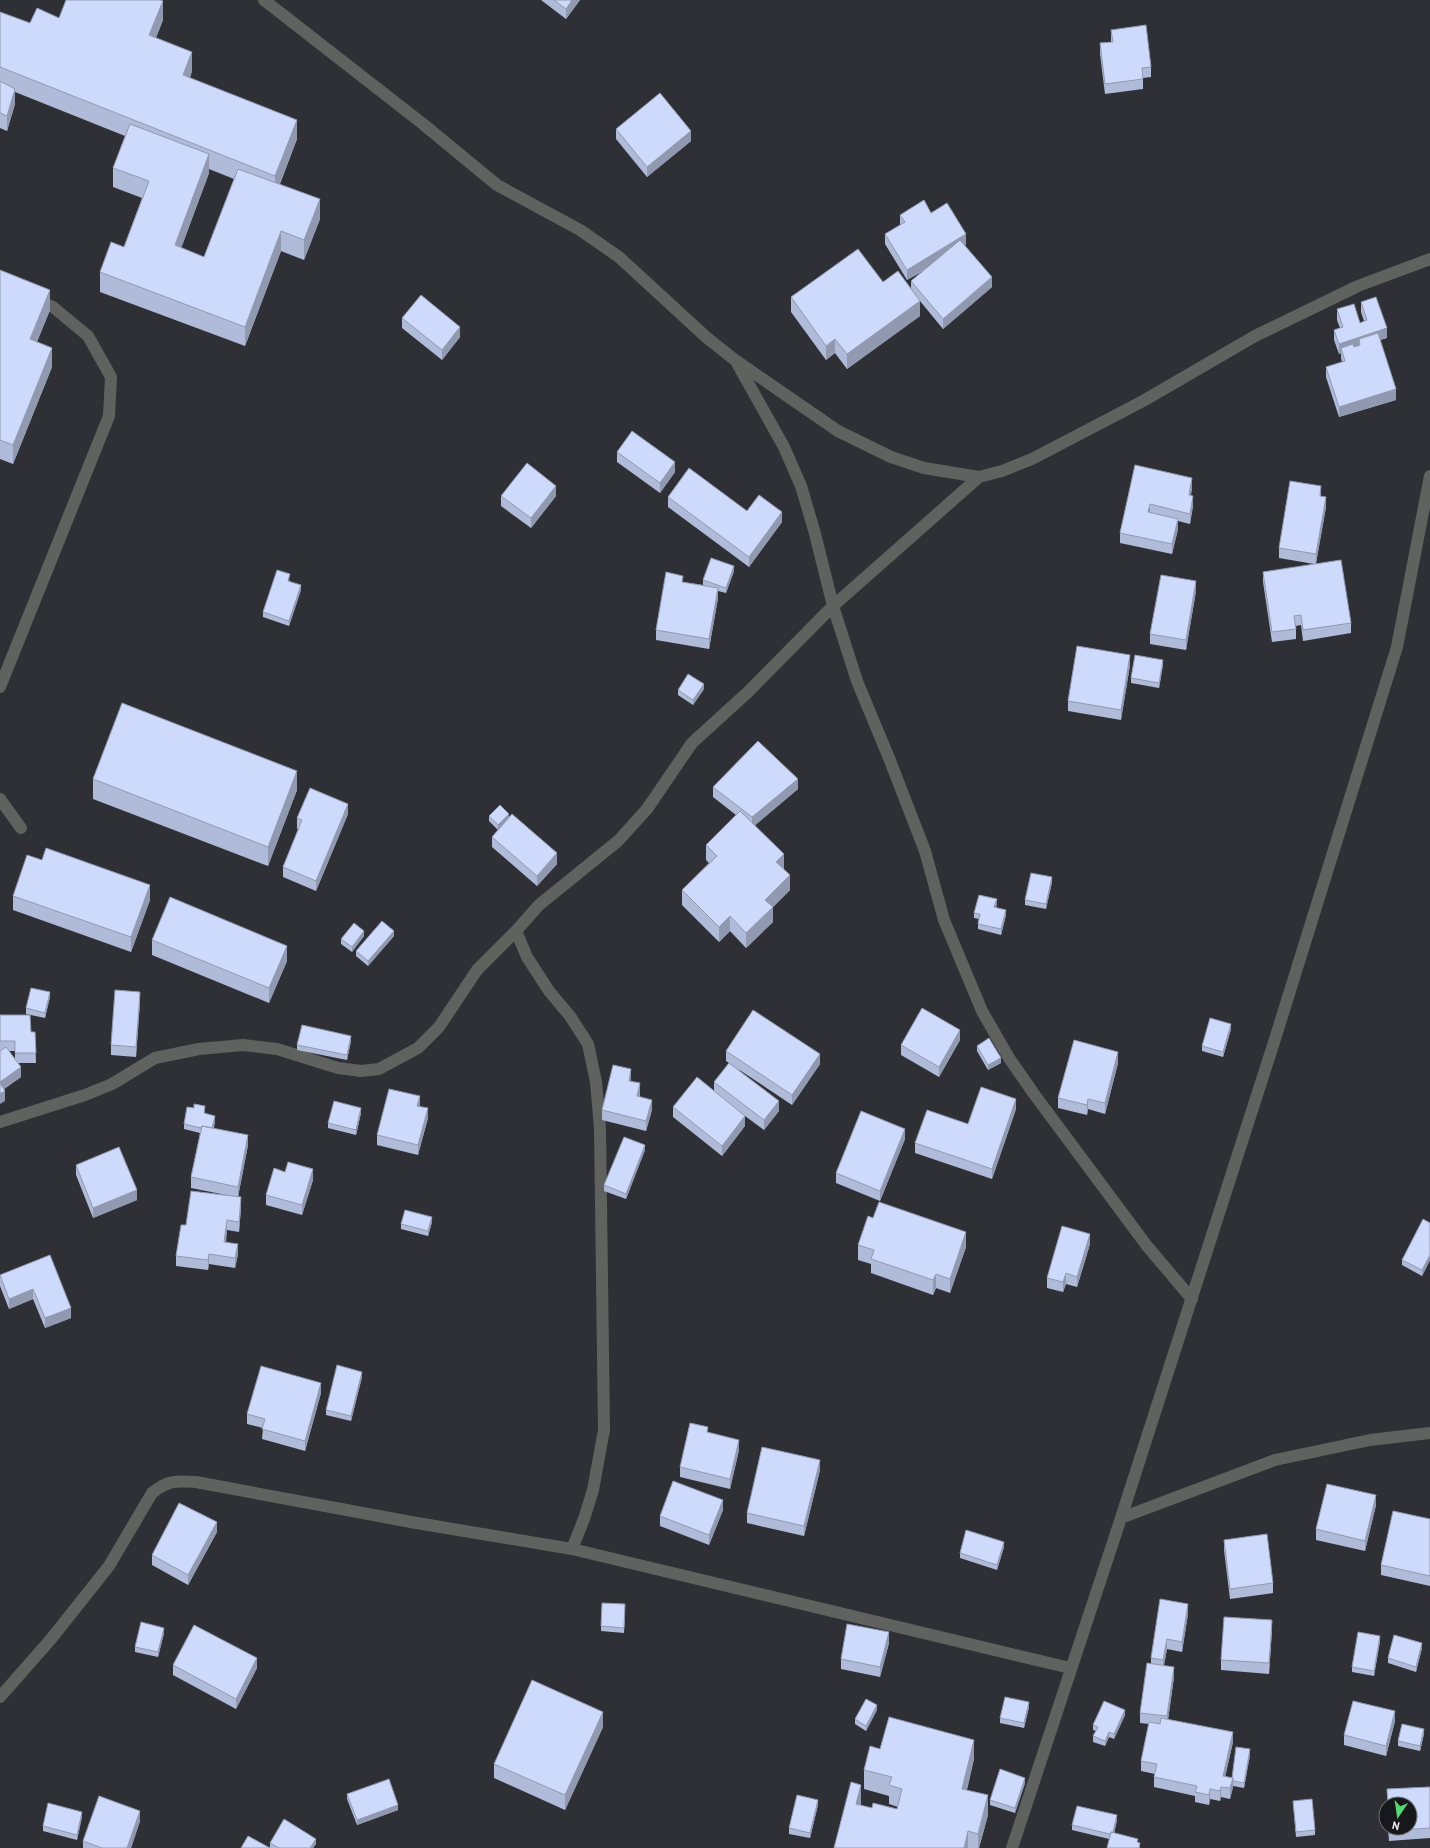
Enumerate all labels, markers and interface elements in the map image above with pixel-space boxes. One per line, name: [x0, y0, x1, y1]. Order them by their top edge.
north arrow: [1378, 1796, 1418, 1836]
text: N: [1391, 1818, 1401, 1833]

